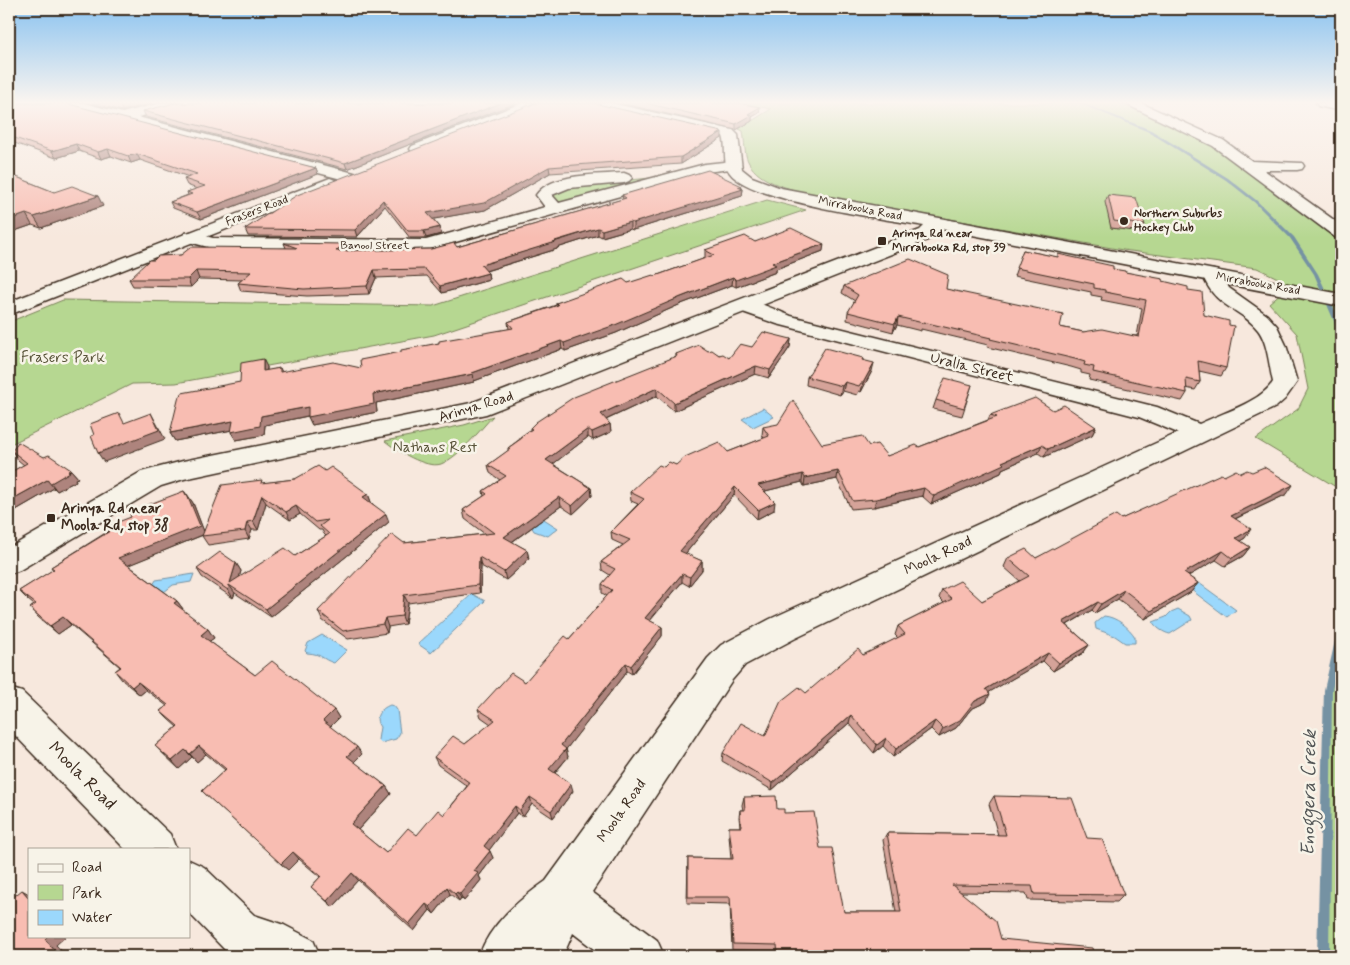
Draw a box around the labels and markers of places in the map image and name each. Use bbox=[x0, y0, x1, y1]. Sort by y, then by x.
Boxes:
place label: Northern Suburbs Hockey Club bbox=[1134, 206, 1223, 236]
marker: Northern Suburbs Hockey Club bbox=[1118, 215, 1130, 227]
place label: Arinya Rd near Mirrabooka Rd, stop 39 bbox=[892, 226, 1006, 256]
marker: Arinya Rd near Mirrabooka Rd, stop 39 bbox=[876, 235, 888, 247]
place label: Arinya Rd near Moola Rd, stop 38 bbox=[61, 499, 169, 536]
marker: Arinya Rd near Moola Rd, stop 38 bbox=[45, 512, 57, 524]

